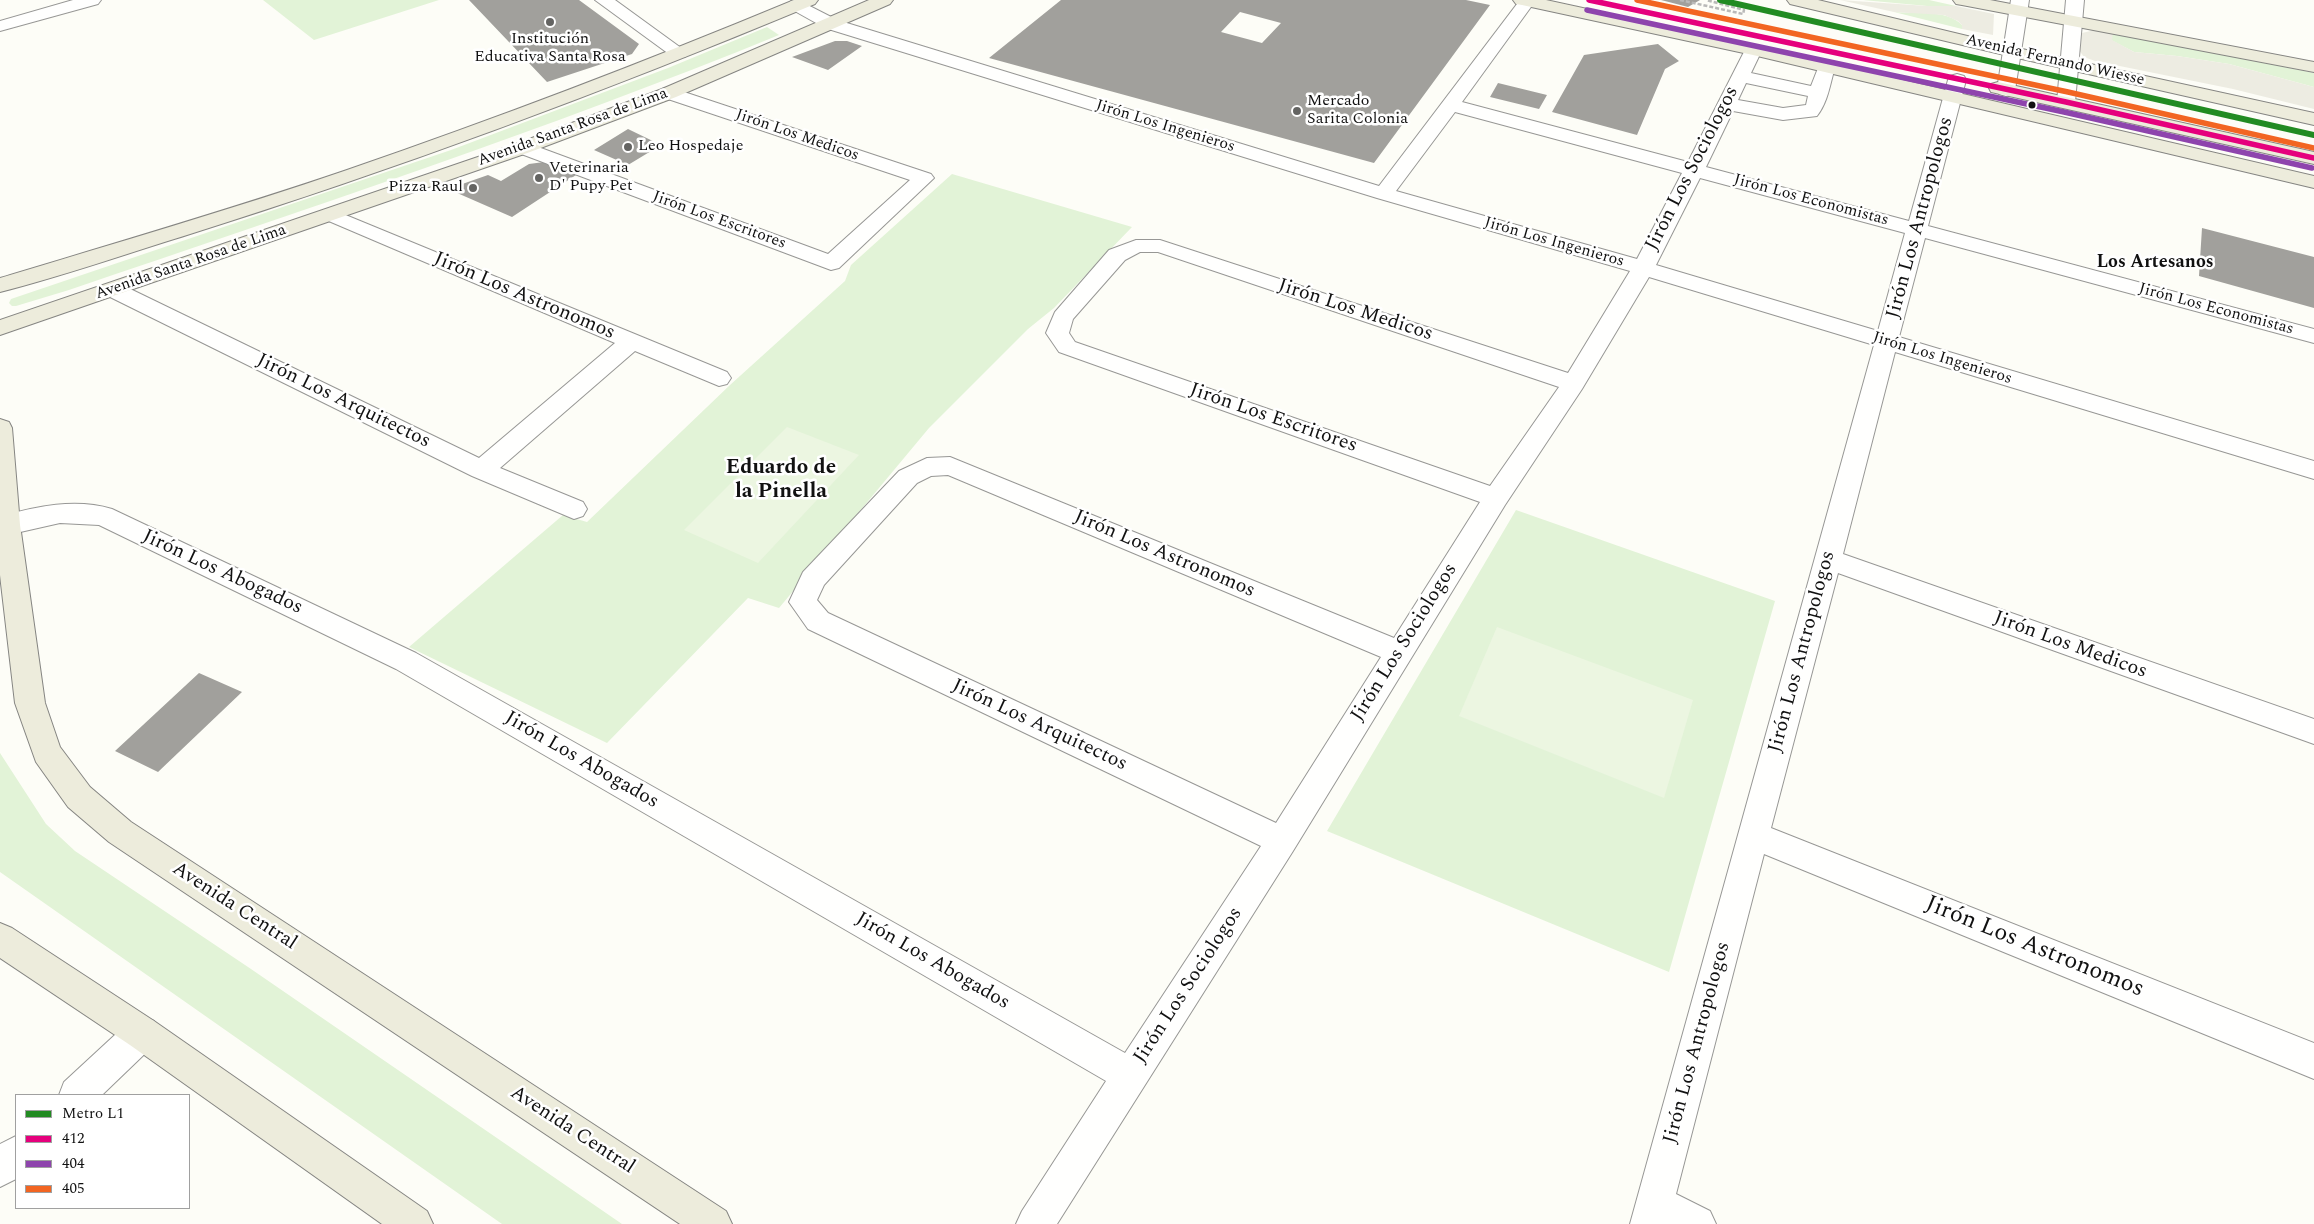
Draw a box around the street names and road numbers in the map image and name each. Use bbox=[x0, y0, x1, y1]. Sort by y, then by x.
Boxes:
street label: Avenida Fernando Wiesse bbox=[1964, 31, 2146, 91]
street label: Jirón Los Sociologos bbox=[1641, 83, 1745, 255]
street label: Avenida Santa Rosa de Lima bbox=[476, 85, 670, 171]
street label: Jirón Los Ingenieros bbox=[1093, 97, 1237, 157]
street label: Jirón Los Medicos bbox=[733, 106, 861, 166]
street label: Jirón Los Antropologos bbox=[1882, 114, 1960, 322]
street label: Jirón Los Economistas bbox=[1731, 171, 1891, 231]
street label: Jirón Los Escritores bbox=[650, 188, 788, 254]
street label: Jirón Los Ingenieros bbox=[1482, 214, 1626, 272]
street label: Avenida Santa Rosa de Lima bbox=[93, 221, 289, 305]
street label: Jirón Los Astronomos bbox=[430, 248, 618, 346]
street label: Jirón Los Medicos bbox=[1274, 275, 1436, 347]
street label: Jirón Los Economistas bbox=[2136, 280, 2296, 340]
street label: Jirón Los Ingenieros bbox=[1870, 329, 2014, 389]
street label: Jirón Los Arquitectos bbox=[252, 349, 434, 455]
street label: Jirón Los Escritores bbox=[1186, 379, 1360, 459]
street label: Jirón Los Astronomos bbox=[1070, 506, 1258, 604]
street label: Jirón Los Abogados bbox=[138, 525, 306, 621]
street label: Jirón Los Antropologos bbox=[1764, 548, 1842, 756]
street label: Jirón Los Sociologos bbox=[1347, 560, 1463, 726]
street label: Jirón Los Medicos bbox=[1990, 607, 2150, 685]
street label: Jirón Los Arquitectos bbox=[947, 675, 1131, 777]
street label: Jirón Los Abogados bbox=[500, 707, 662, 815]
street label: Avenida Central bbox=[167, 858, 301, 956]
street label: Jirón Los Astronomos bbox=[1920, 891, 2148, 1005]
street label: Jirón Los Sociologos bbox=[1129, 903, 1249, 1069]
street label: Jirón Los Abogados bbox=[851, 908, 1013, 1016]
street label: Jirón Los Antropologos bbox=[1659, 939, 1737, 1147]
street label: Avenida Central bbox=[505, 1082, 639, 1180]

